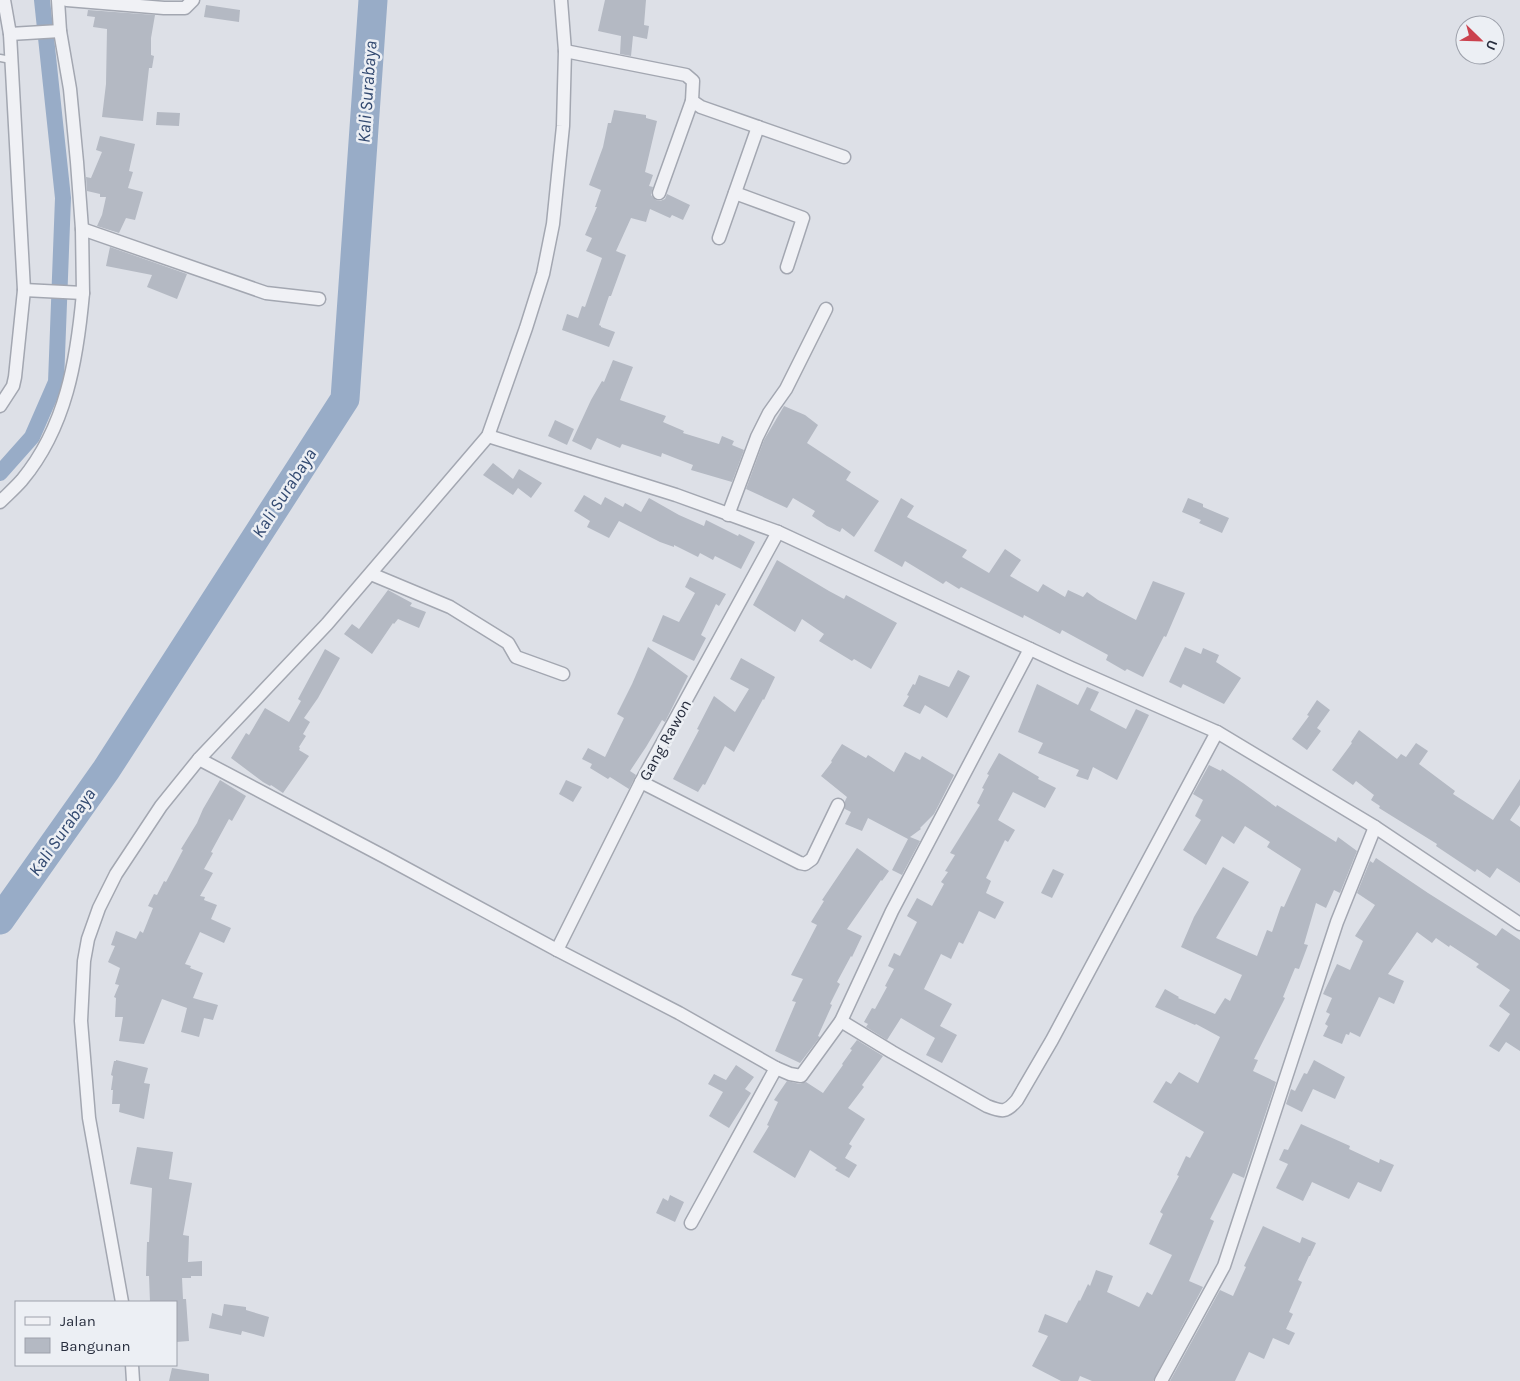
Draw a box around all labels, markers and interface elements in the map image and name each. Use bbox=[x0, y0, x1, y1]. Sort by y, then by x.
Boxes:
north arrow bbox=[1455, 15, 1505, 65]
text: U bbox=[1482, 37, 1501, 53]
water label: Kali Surabaya bbox=[352, 40, 382, 144]
water label: Kali Surabaya bbox=[247, 444, 321, 542]
street label: Gang Rawon bbox=[635, 696, 695, 784]
water label: Kali Surabaya bbox=[24, 784, 100, 880]
legend bbox=[15, 1301, 178, 1366]
text: Jalan bbox=[60, 1312, 96, 1330]
text: Bangunan bbox=[60, 1337, 131, 1355]

